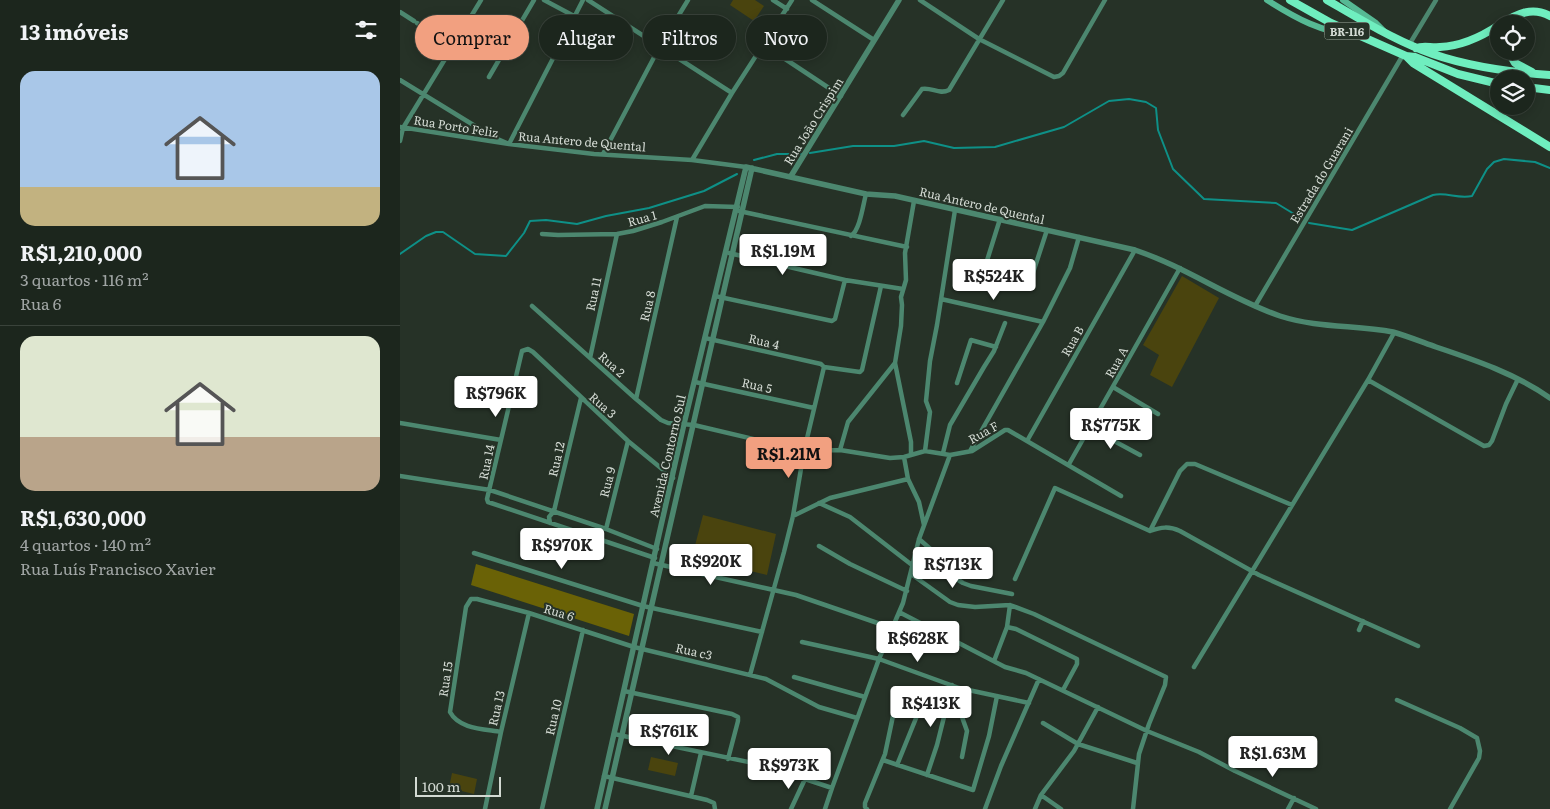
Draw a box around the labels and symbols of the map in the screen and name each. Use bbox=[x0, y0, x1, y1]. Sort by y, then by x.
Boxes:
road number: BR-116 bbox=[1324, 22, 1370, 40]
street label: Rua João Crispim bbox=[779, 73, 847, 168]
street label: Rua Porto Feliz bbox=[412, 110, 500, 142]
street label: Estrada do Guarani bbox=[1285, 123, 1357, 227]
street label: Rua Antero de Quental bbox=[517, 126, 647, 156]
street label: Rua Antero de Quental bbox=[918, 182, 1046, 228]
street label: Rua 1 bbox=[625, 205, 659, 231]
pin: R$1.19M bbox=[737, 234, 829, 276]
pin: R$524K bbox=[953, 258, 1035, 301]
street label: Rua 11 bbox=[581, 275, 605, 313]
street label: Rua 8 bbox=[635, 288, 659, 323]
street label: Rua B bbox=[1056, 322, 1088, 360]
street label: Rua 4 bbox=[747, 329, 782, 353]
street label: Rua A bbox=[1100, 343, 1132, 381]
street label: Rua 2 bbox=[595, 347, 629, 381]
street label: Rua 5 bbox=[740, 373, 774, 397]
pin: R$796K bbox=[455, 376, 537, 418]
street label: Rua 3 bbox=[585, 388, 621, 422]
street label: Avenida Contorno Sul bbox=[644, 393, 690, 519]
pin: R$775K bbox=[1070, 408, 1152, 450]
street label: Rua F bbox=[965, 416, 1001, 448]
pin: R$1.21M bbox=[743, 436, 835, 479]
street label: Rua 12 bbox=[543, 440, 569, 478]
street label: Rua 14 bbox=[473, 442, 499, 481]
street label: Rua 9 bbox=[595, 465, 619, 499]
pin: R$970K bbox=[521, 528, 603, 570]
pin: R$920K bbox=[670, 544, 752, 586]
pin: R$713K bbox=[912, 546, 994, 589]
street label: Rua 6 bbox=[542, 599, 577, 625]
pin: R$628K bbox=[877, 620, 959, 663]
street label: Rua c3 bbox=[674, 638, 714, 664]
street label: Rua 15 bbox=[433, 660, 457, 698]
pin: R$413K bbox=[890, 686, 972, 728]
street label: Rua 13 bbox=[483, 688, 509, 728]
street label: Rua 10 bbox=[540, 697, 566, 737]
pin: R$761K bbox=[628, 714, 710, 756]
pin: R$1.63M bbox=[1227, 736, 1319, 778]
pin: R$973K bbox=[748, 748, 830, 790]
scale bar bbox=[415, 774, 501, 797]

